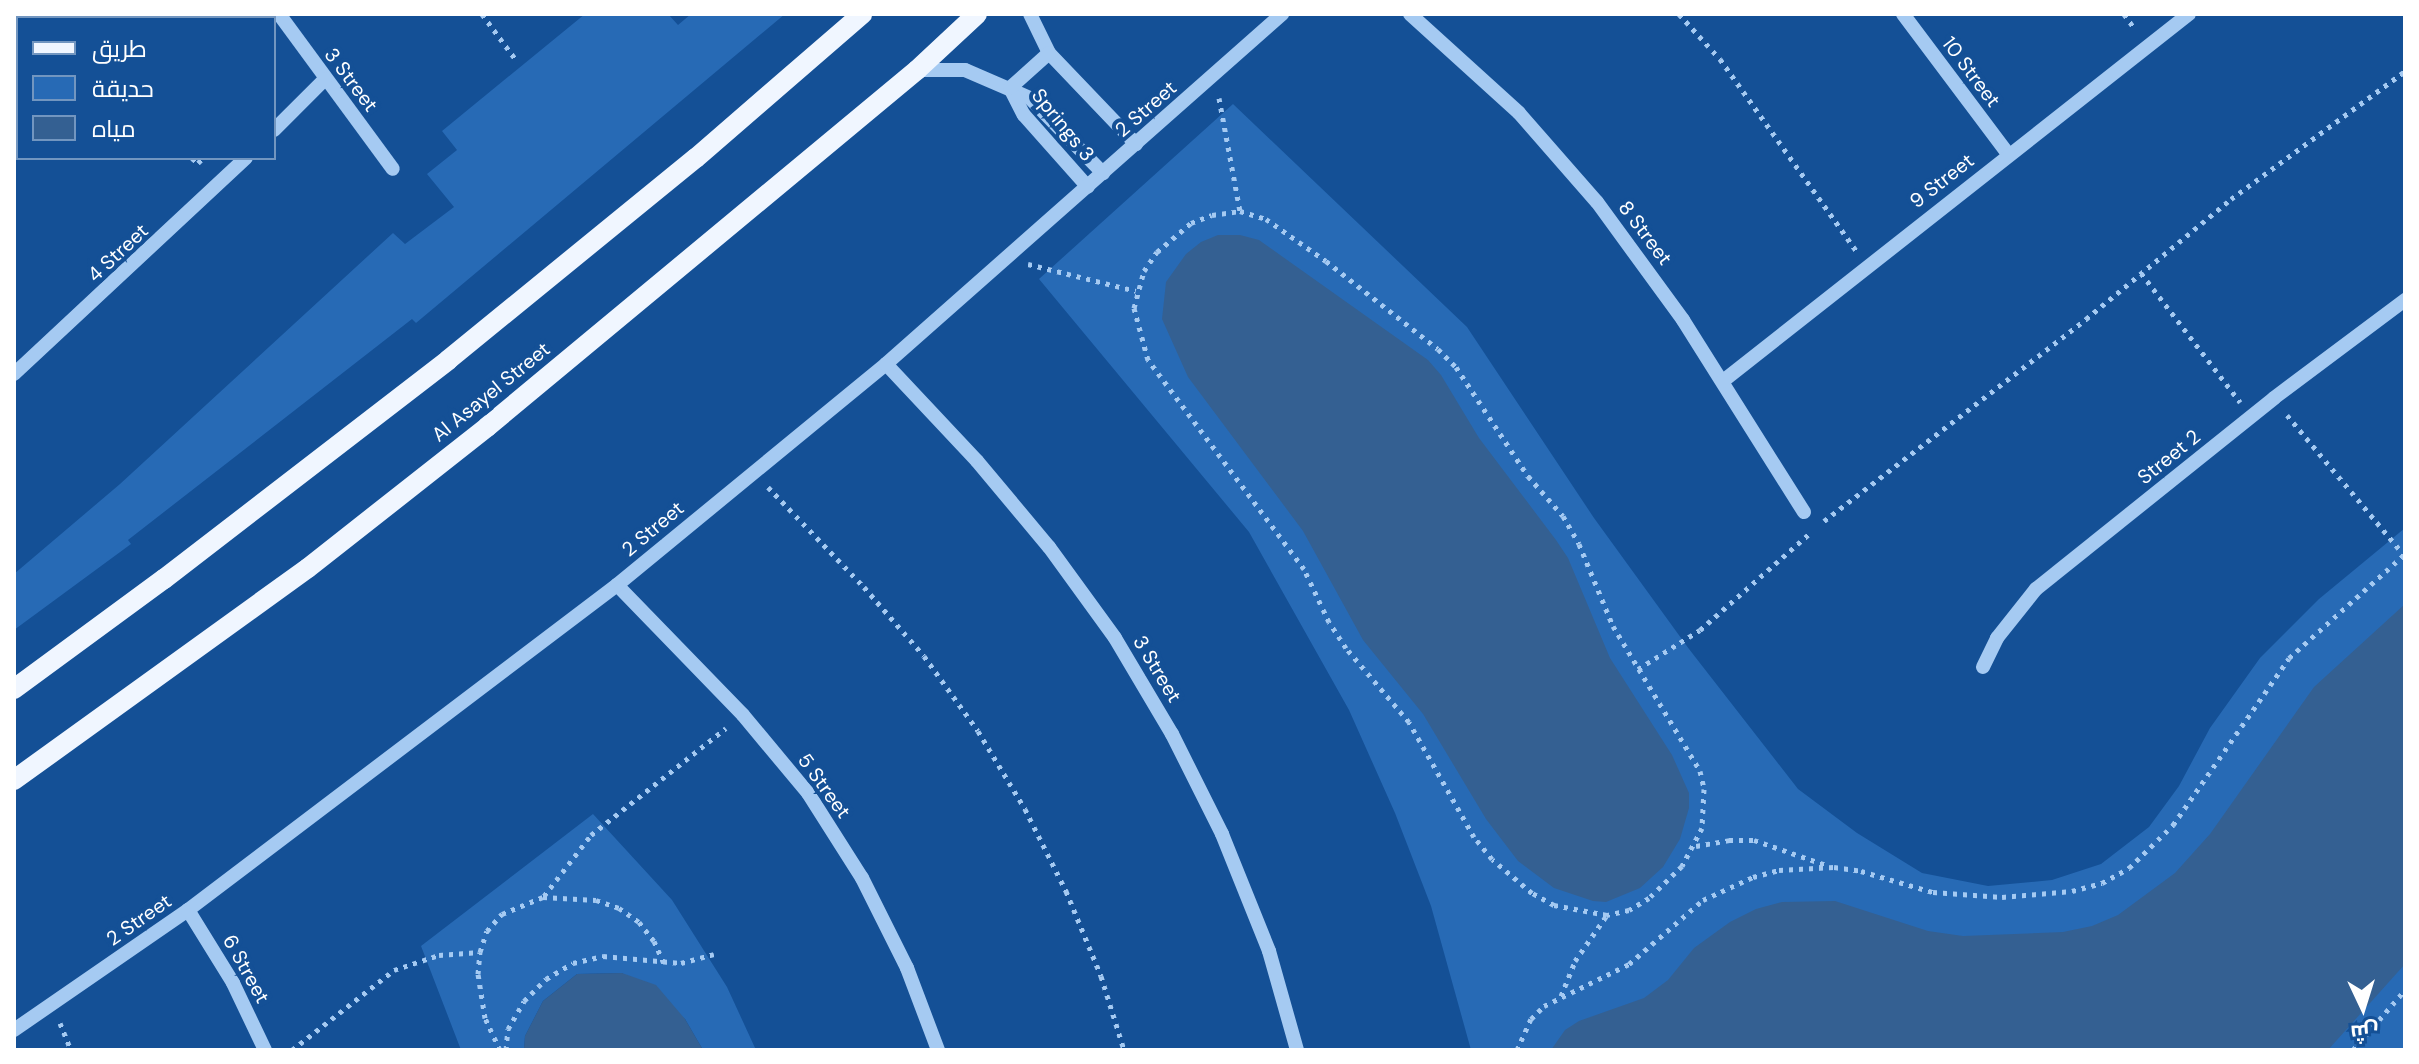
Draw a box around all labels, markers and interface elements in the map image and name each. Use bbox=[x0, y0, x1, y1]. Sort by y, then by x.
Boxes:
legend bbox=[16, 16, 276, 160]
street label: 10 Street bbox=[1937, 32, 2005, 112]
text: طريق bbox=[92, 33, 147, 64]
street label: 3 Street bbox=[319, 43, 383, 117]
text: حديقة bbox=[92, 73, 154, 104]
street label: 2 Street bbox=[1110, 76, 1182, 142]
street label: Springs 3 bbox=[1027, 84, 1099, 166]
text: مياه bbox=[92, 113, 136, 144]
street label: 9 Street bbox=[1905, 149, 1979, 213]
street label: 8 Street bbox=[1613, 196, 1677, 270]
street label: 4 Street bbox=[83, 219, 153, 287]
street label: Al Asayel Street bbox=[427, 337, 555, 447]
street label: Street 2 bbox=[2133, 425, 2205, 489]
street label: 2 Street bbox=[617, 496, 689, 562]
street label: 3 Street bbox=[1128, 631, 1186, 707]
street label: 5 Street bbox=[792, 749, 856, 823]
street label: 2 Street bbox=[102, 889, 176, 951]
street label: 6 Street bbox=[217, 931, 275, 1007]
north arrow bbox=[2323, 968, 2403, 1048]
text: ش bbox=[2350, 1017, 2380, 1048]

